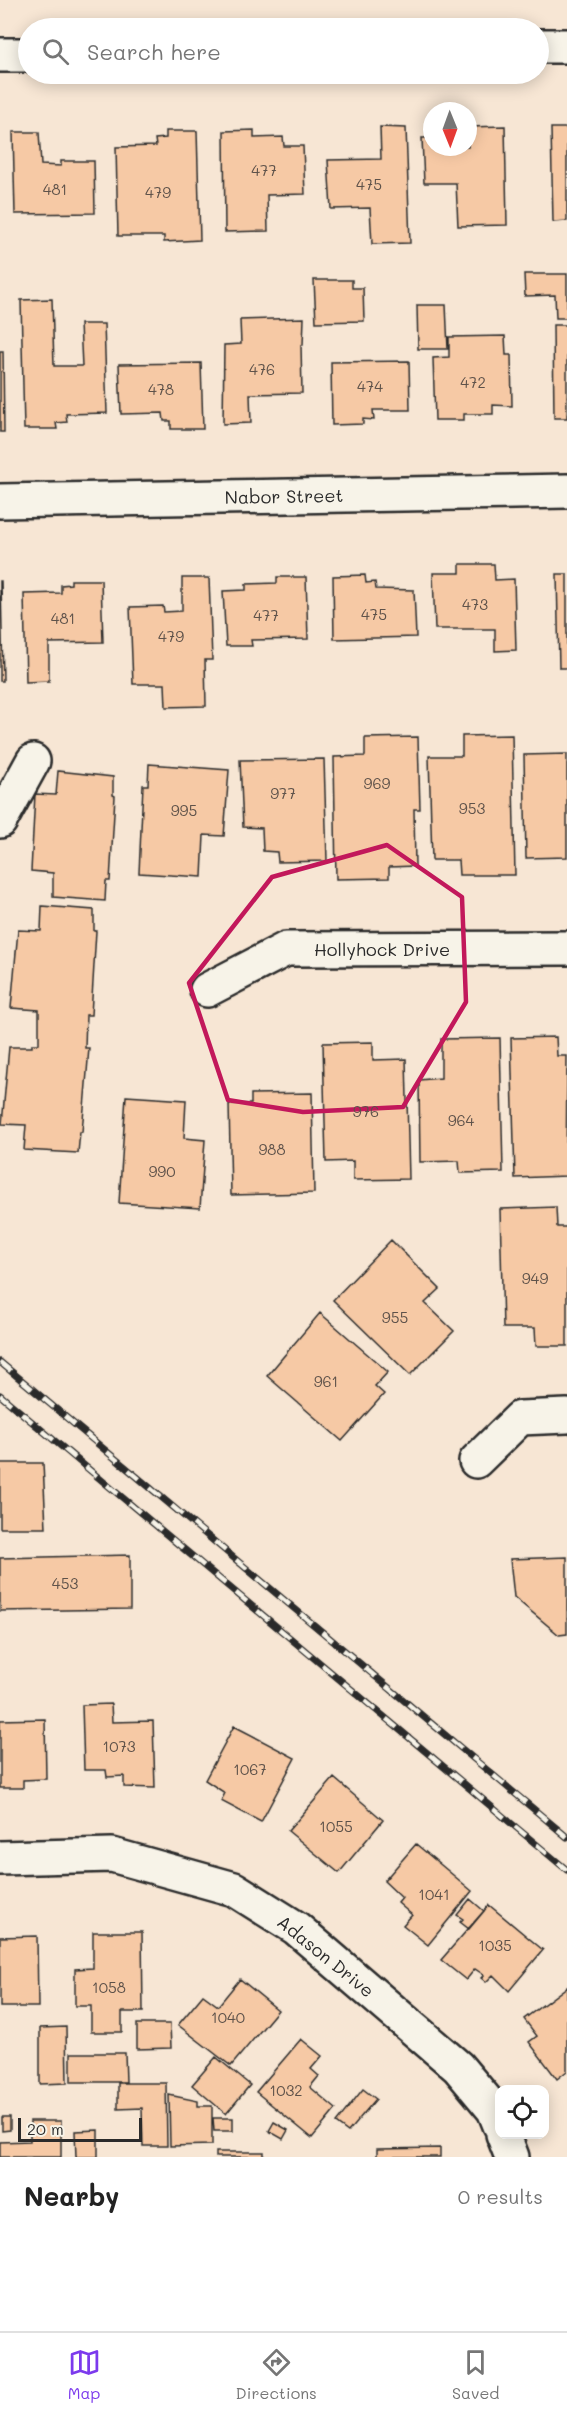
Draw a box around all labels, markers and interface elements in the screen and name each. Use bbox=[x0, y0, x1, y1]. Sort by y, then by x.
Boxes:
search box bbox=[18, 18, 549, 84]
icon: search bbox=[39, 35, 72, 68]
text: Search here bbox=[87, 37, 221, 66]
north arrow bbox=[423, 102, 477, 156]
house number: 477 bbox=[251, 160, 277, 180]
house number: 475 bbox=[356, 174, 382, 194]
house number: 481 bbox=[43, 179, 67, 199]
house number: 479 bbox=[145, 182, 171, 202]
house number: 476 bbox=[249, 359, 275, 379]
house number: 472 bbox=[460, 372, 486, 392]
house number: 474 bbox=[357, 376, 383, 396]
house number: 478 bbox=[148, 379, 174, 399]
street label: Nabor Street bbox=[224, 483, 344, 509]
house number: 473 bbox=[462, 594, 488, 614]
house number: 475 bbox=[361, 604, 387, 624]
house number: 477 bbox=[253, 605, 279, 625]
house number: 481 bbox=[51, 608, 75, 628]
house number: 479 bbox=[158, 626, 184, 646]
house number: 969 bbox=[364, 773, 391, 793]
house number: 977 bbox=[270, 783, 296, 803]
house number: 953 bbox=[459, 798, 485, 818]
house number: 995 bbox=[171, 800, 197, 820]
street label: Hollyhock Drive bbox=[314, 937, 450, 961]
house number: 976 bbox=[353, 1101, 379, 1121]
house number: 964 bbox=[448, 1110, 475, 1130]
house number: 988 bbox=[258, 1139, 286, 1159]
house number: 990 bbox=[149, 1161, 176, 1181]
house number: 949 bbox=[522, 1268, 548, 1288]
house number: 955 bbox=[382, 1307, 408, 1327]
house number: 961 bbox=[314, 1371, 338, 1391]
house number: 453 bbox=[52, 1573, 78, 1593]
house number: 1073 bbox=[102, 1736, 136, 1756]
house number: 1067 bbox=[233, 1759, 267, 1779]
house number: 1055 bbox=[319, 1816, 353, 1836]
house number: 1041 bbox=[418, 1884, 450, 1904]
street label: Adason Drive bbox=[273, 1910, 379, 2002]
house number: 1035 bbox=[478, 1935, 512, 1955]
house number: 1058 bbox=[92, 1977, 126, 1997]
house number: 1040 bbox=[211, 2007, 245, 2027]
house number: 1032 bbox=[269, 2080, 303, 2100]
map controls bbox=[495, 2085, 549, 2139]
button: locate bbox=[495, 2085, 549, 2139]
scale bar bbox=[18, 2115, 142, 2142]
text: 20 m bbox=[27, 2118, 64, 2139]
text: Nearby bbox=[24, 2179, 119, 2213]
text: 0 results bbox=[458, 2183, 543, 2209]
tab: Map bbox=[68, 2346, 101, 2403]
tab: Directions bbox=[236, 2346, 317, 2403]
tab: Saved bbox=[452, 2346, 499, 2403]

